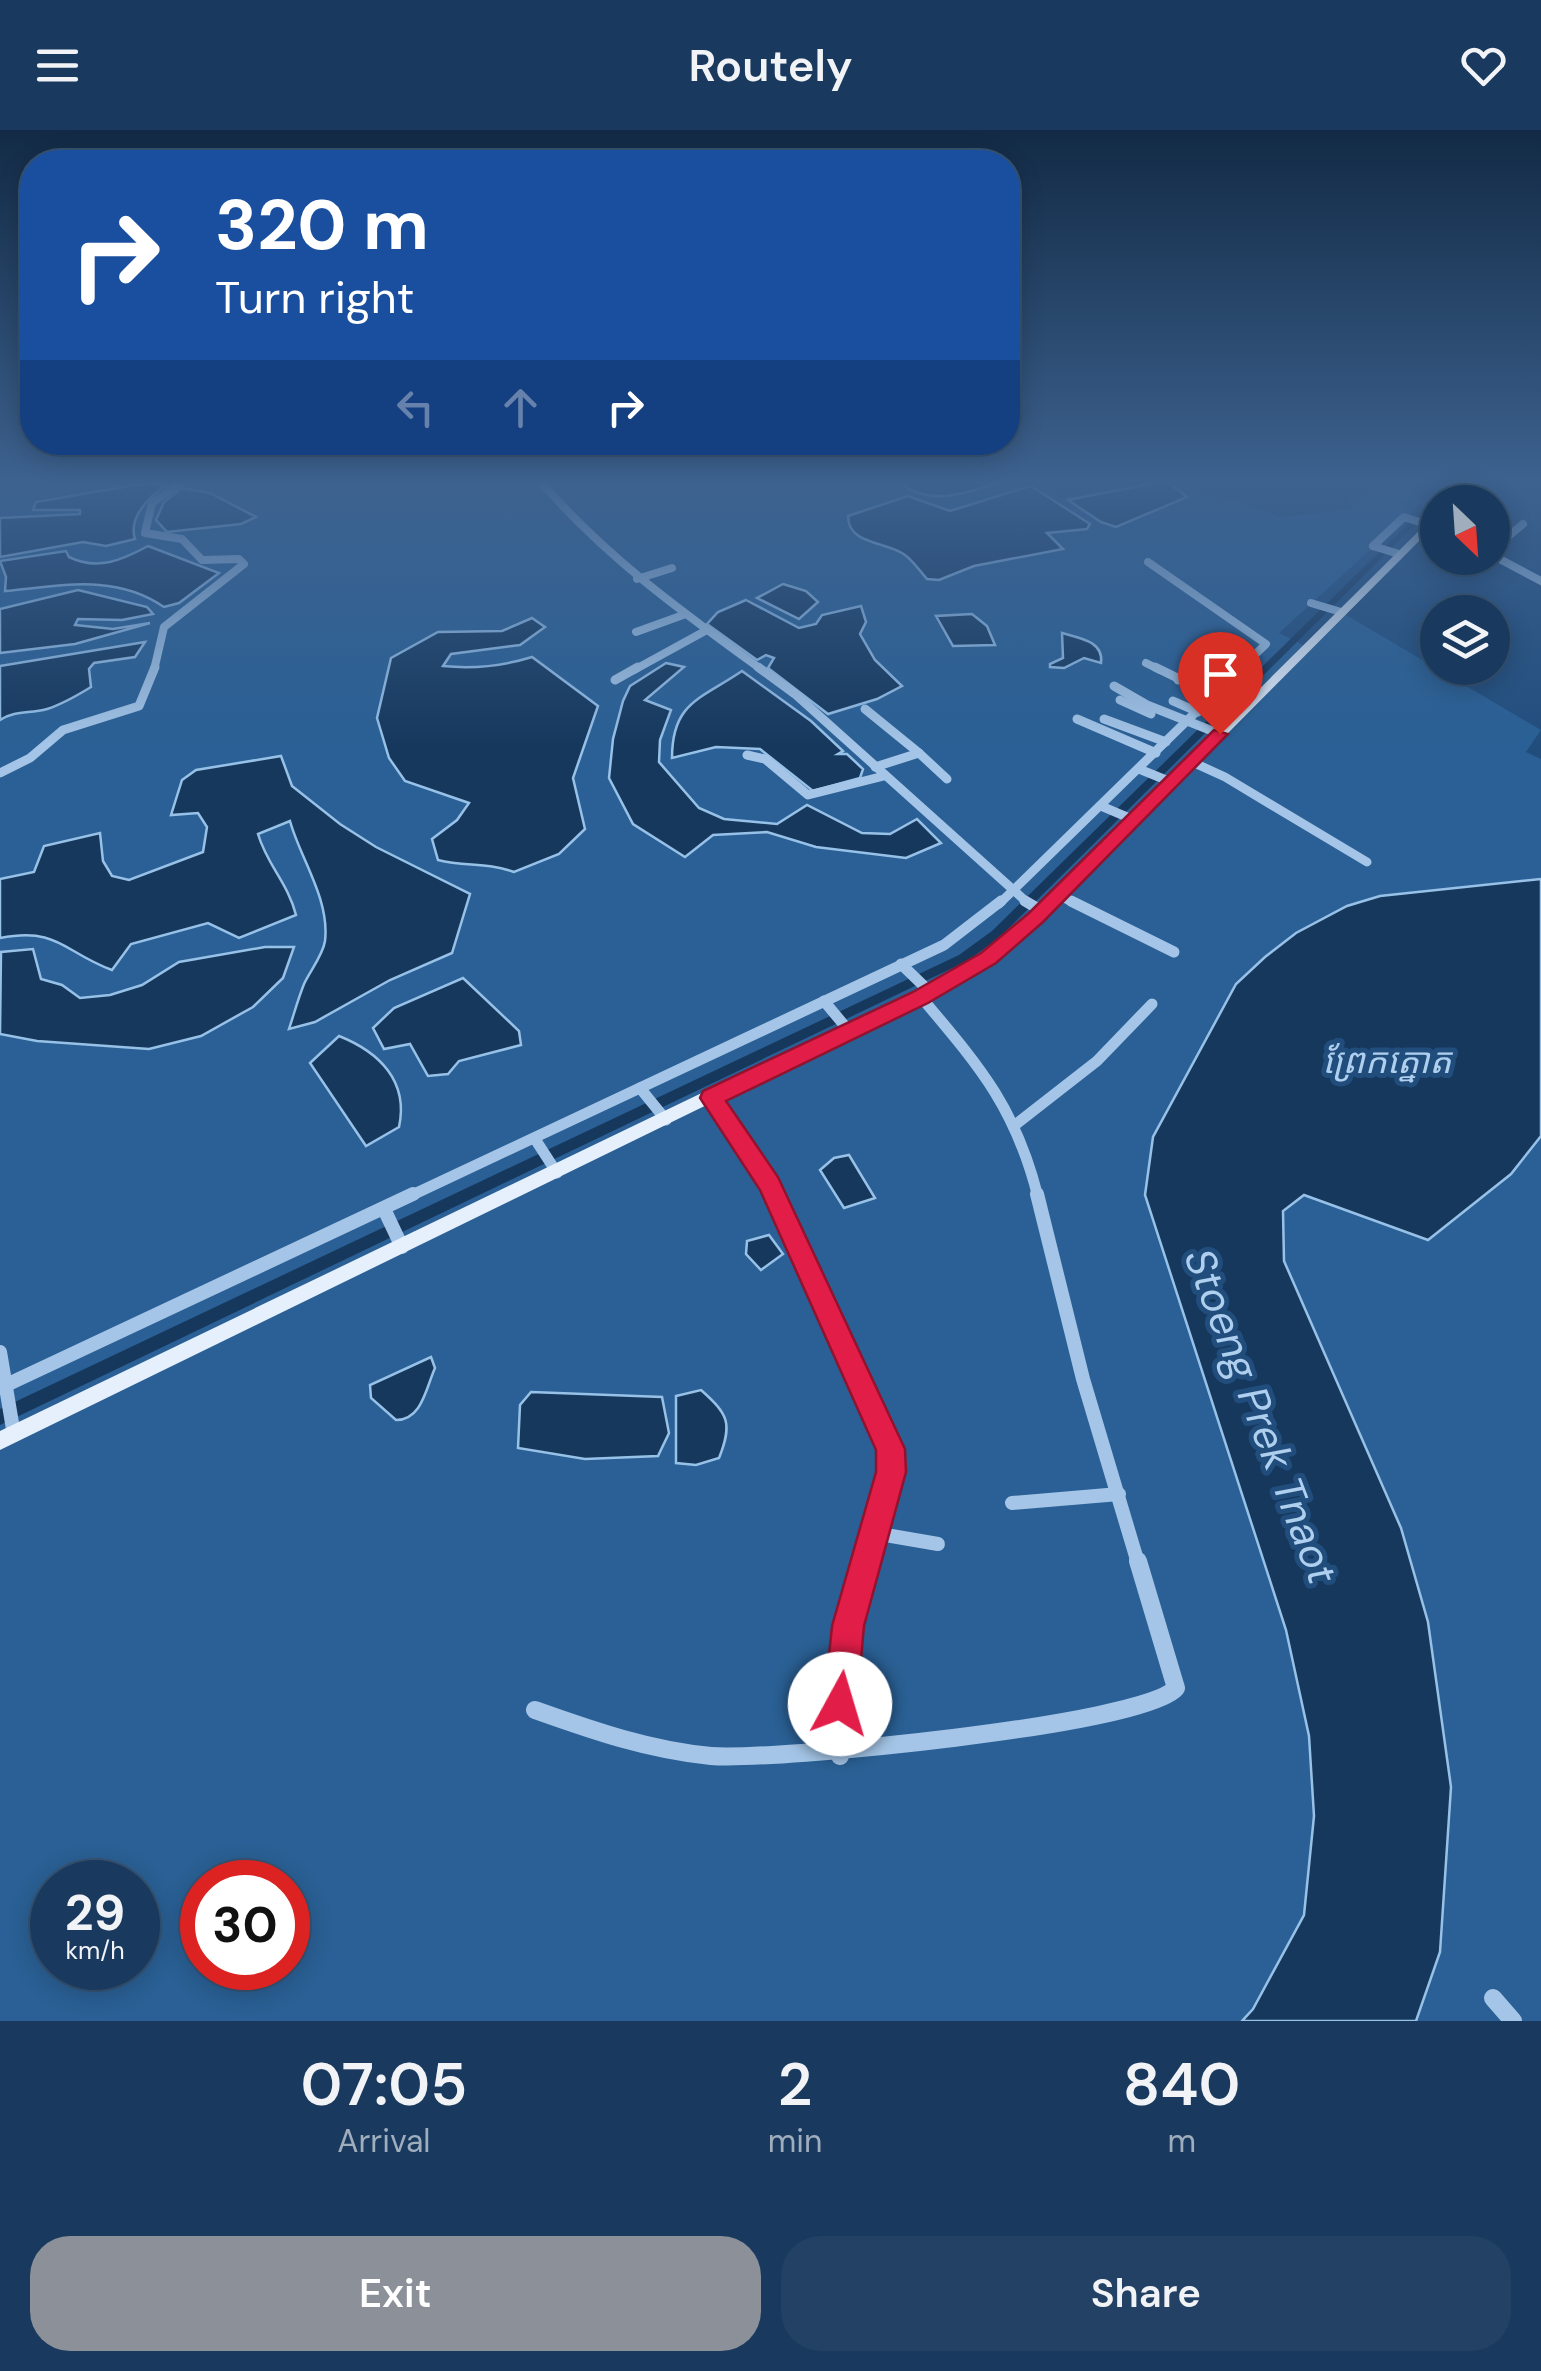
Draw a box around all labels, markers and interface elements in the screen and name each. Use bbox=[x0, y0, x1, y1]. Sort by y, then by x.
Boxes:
text: Routely bbox=[689, 36, 852, 95]
icon: menu bbox=[30, 38, 85, 93]
icon: heart bbox=[1456, 38, 1511, 93]
text: 320 m bbox=[215, 180, 429, 271]
icon: right bbox=[50, 190, 180, 320]
text: Turn right bbox=[215, 268, 414, 327]
icon: left bbox=[388, 380, 443, 435]
icon: ahead bbox=[493, 380, 548, 435]
icon: right bbox=[598, 380, 653, 435]
north arrow bbox=[1420, 485, 1510, 575]
map controls bbox=[1420, 485, 1510, 685]
button: layers bbox=[1420, 595, 1510, 685]
pin bbox=[1178, 632, 1263, 735]
icon: arrive bbox=[1193, 647, 1248, 702]
water label: ព្រែកត្នោត bbox=[1322, 1038, 1453, 1084]
water label: Stoeng Prek Tnaot bbox=[1172, 1240, 1351, 1592]
position arrow bbox=[788, 1652, 892, 1756]
speed limit sign: 30 bbox=[180, 1860, 310, 1990]
text: 29 bbox=[65, 1880, 125, 1946]
text: km/h bbox=[65, 1934, 125, 1967]
text: 07:05 bbox=[300, 2045, 467, 2124]
text: 2 bbox=[778, 2045, 812, 2124]
text: 840 bbox=[1123, 2045, 1241, 2124]
text: Arrival bbox=[337, 2120, 431, 2162]
text: min bbox=[768, 2120, 822, 2162]
text: m bbox=[1167, 2120, 1196, 2162]
button: Exit bbox=[30, 2236, 761, 2351]
button: Share bbox=[781, 2236, 1511, 2351]

